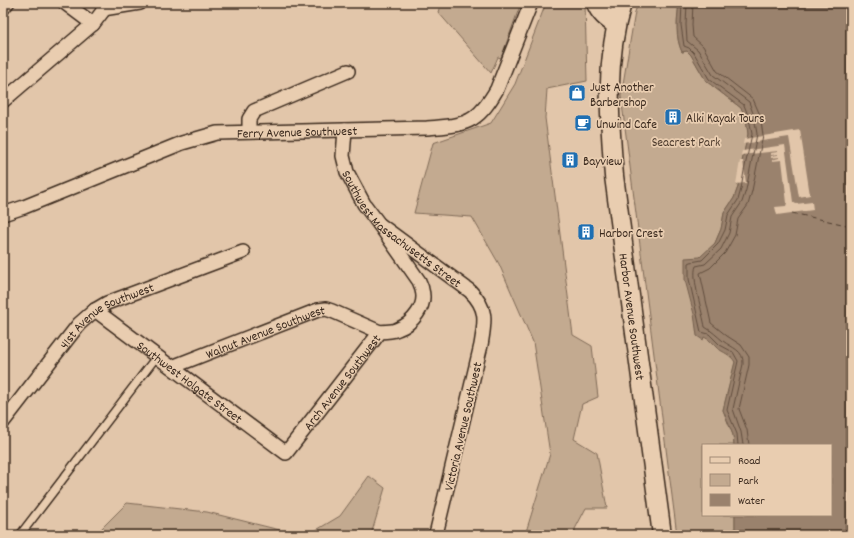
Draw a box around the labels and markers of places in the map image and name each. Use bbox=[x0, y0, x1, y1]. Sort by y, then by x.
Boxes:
place label: Just Another Barbershop bbox=[590, 79, 654, 113]
shop icon: Just Another Barbershop bbox=[567, 83, 587, 103]
building icon: Alki Kayak Tours bbox=[663, 107, 683, 127]
place label: Alki Kayak Tours bbox=[686, 110, 764, 129]
cafe icon: Unwind Cafe bbox=[573, 113, 593, 133]
place label: Unwind Cafe bbox=[596, 116, 657, 135]
building icon: Bayview bbox=[560, 150, 580, 170]
place label: Bayview bbox=[583, 153, 622, 172]
building icon: Harbor Crest bbox=[576, 222, 596, 242]
place label: Harbor Crest bbox=[599, 225, 663, 244]

